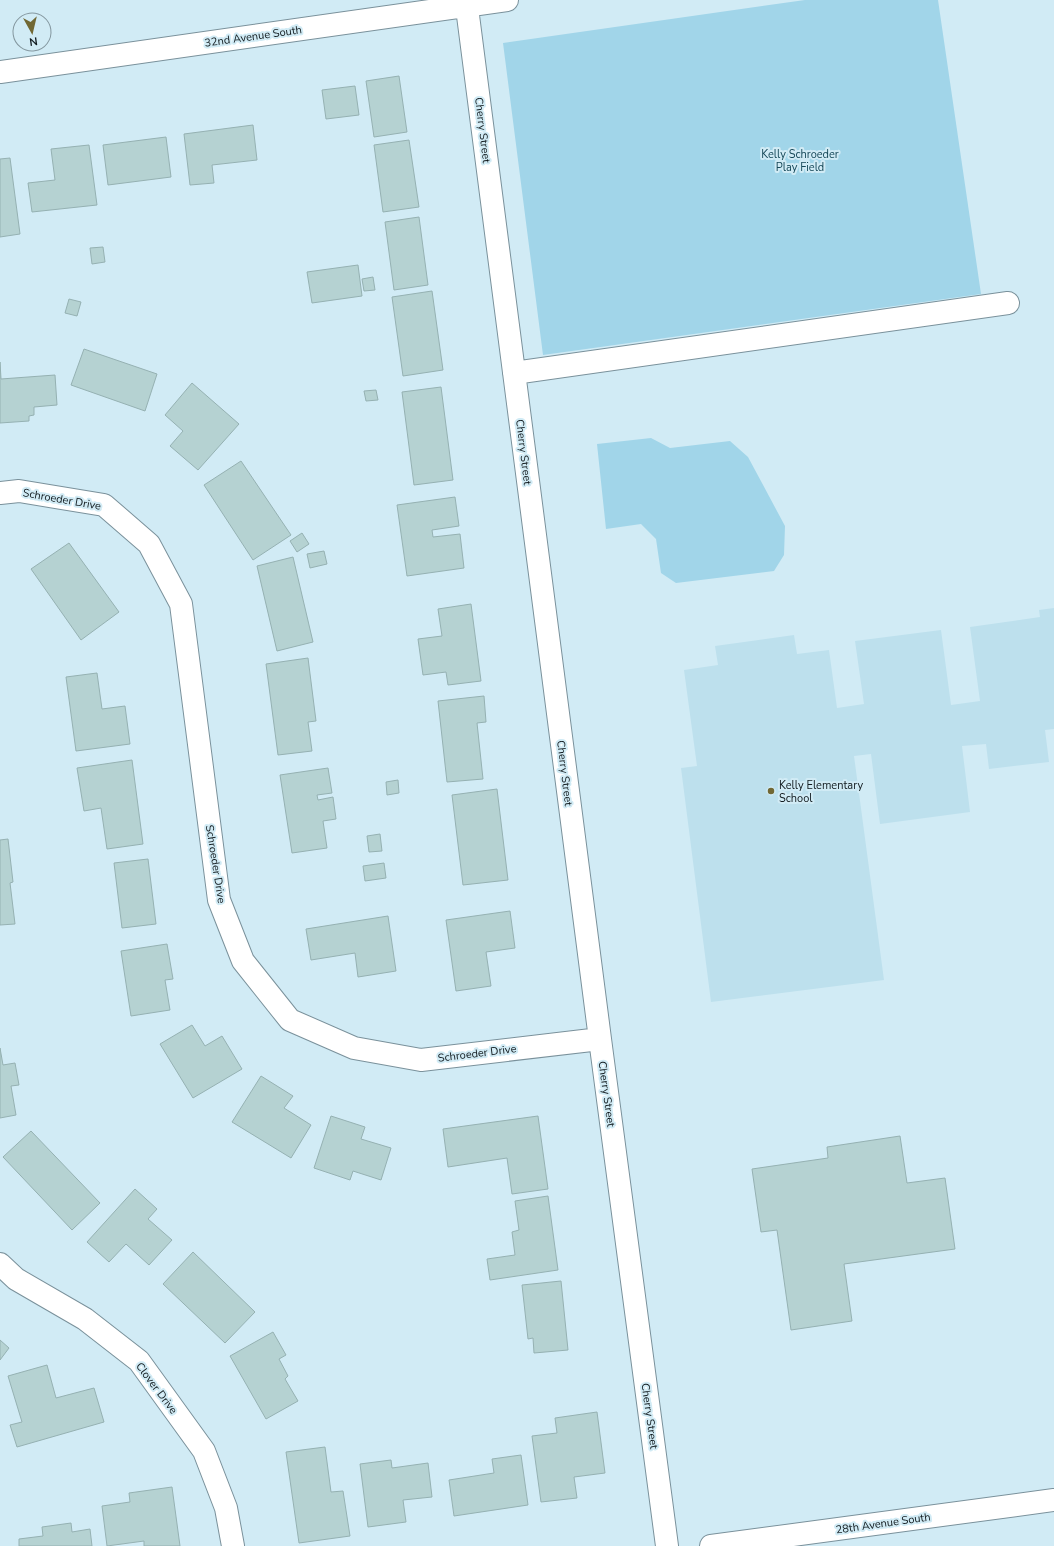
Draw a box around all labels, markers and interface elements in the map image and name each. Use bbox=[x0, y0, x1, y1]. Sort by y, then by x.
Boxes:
north arrow bbox=[12, 12, 52, 52]
street label: 32nd Avenue South bbox=[203, 22, 303, 51]
text: N bbox=[28, 33, 38, 49]
street label: Cherry Street bbox=[471, 96, 494, 164]
park label: Kelly Schroeder Play Field bbox=[761, 147, 839, 175]
street label: Cherry Street bbox=[512, 418, 535, 486]
street label: Schroeder Drive bbox=[22, 485, 102, 514]
street label: Cherry Street bbox=[553, 739, 576, 807]
place label: Kelly Elementary School bbox=[779, 778, 863, 806]
marker: Kelly Elementary School bbox=[766, 786, 776, 796]
street label: Schroeder Drive bbox=[202, 824, 229, 904]
street label: Schroeder Drive bbox=[437, 1041, 517, 1066]
street label: Cherry Street bbox=[594, 1060, 619, 1128]
street label: Clover Drive bbox=[132, 1359, 181, 1417]
street label: Cherry Street bbox=[637, 1382, 662, 1450]
street label: 28th Avenue South bbox=[835, 1509, 931, 1538]

